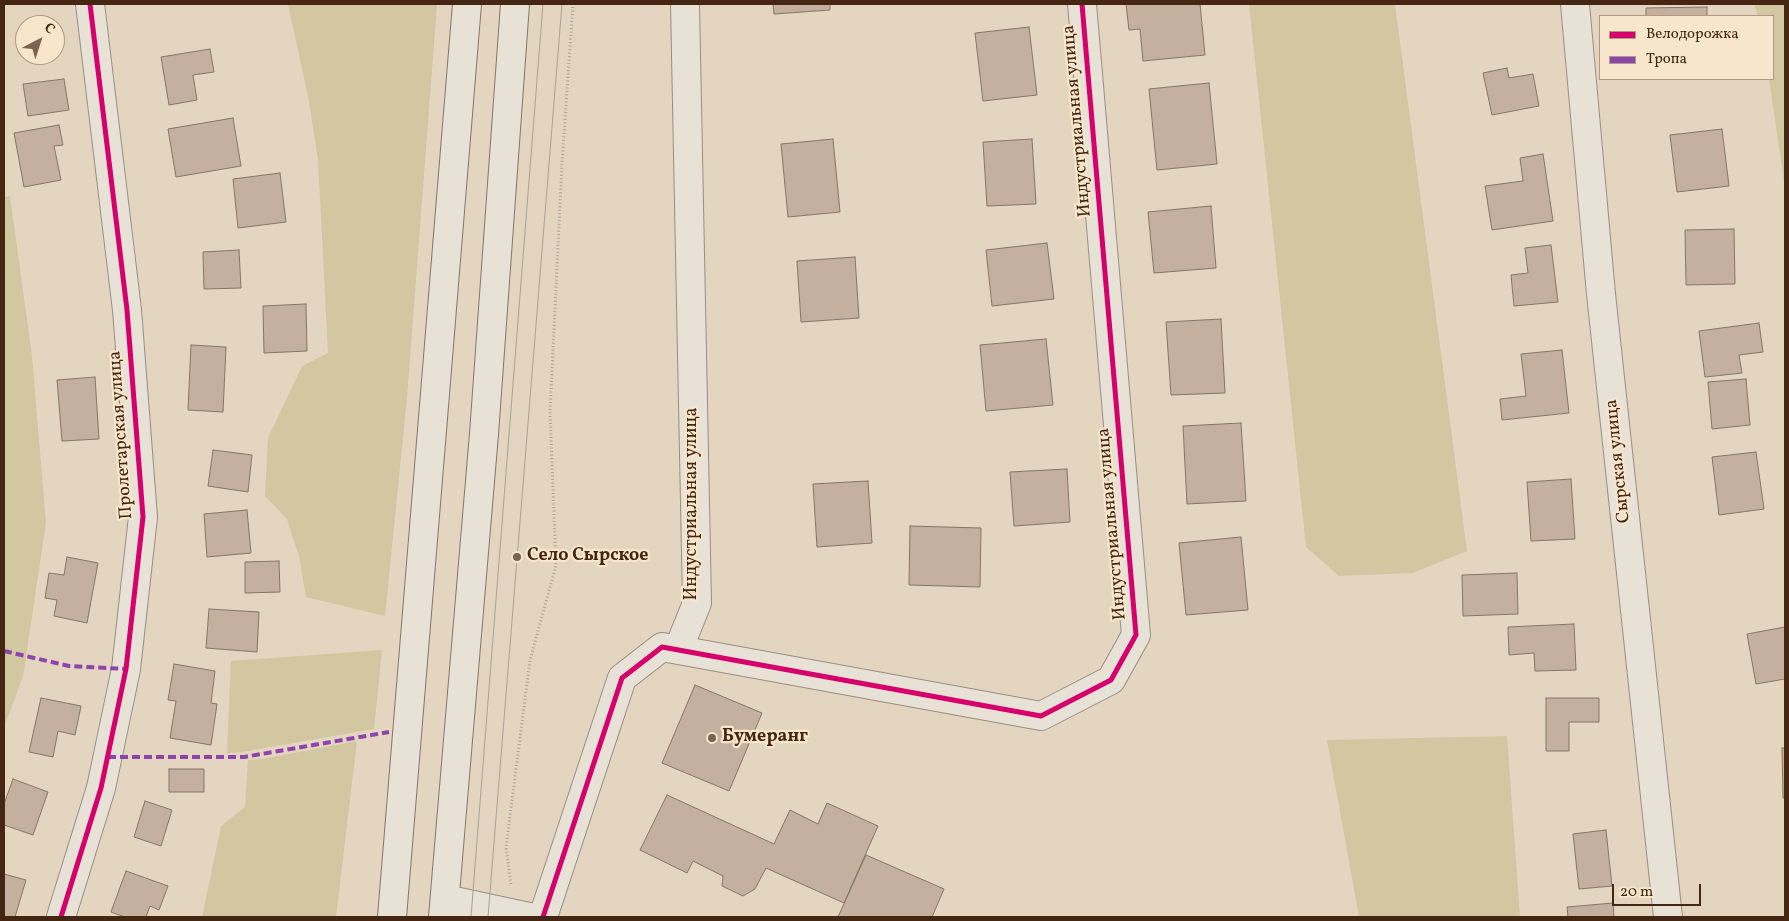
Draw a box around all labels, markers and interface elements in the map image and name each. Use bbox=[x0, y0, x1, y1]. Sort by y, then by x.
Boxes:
north arrow bbox=[15, 15, 65, 65]
legend bbox=[1599, 15, 1774, 80]
text: С bbox=[40, 19, 59, 39]
street label: Индустриальная улица bbox=[1059, 24, 1097, 218]
text: Велодорожка bbox=[1646, 24, 1739, 45]
text: Тропа bbox=[1646, 49, 1687, 70]
street label: Пролетарская улица bbox=[105, 350, 139, 520]
street label: Сырская улица bbox=[1602, 398, 1636, 524]
street label: Индустриальная улица bbox=[682, 407, 704, 601]
street label: Индустриальная улица bbox=[1094, 427, 1132, 621]
place label: Село Сырское bbox=[527, 546, 649, 568]
marker: Село Сырское bbox=[511, 551, 523, 563]
place label: Бумеранг bbox=[722, 727, 808, 749]
marker: Бумеранг bbox=[706, 732, 718, 744]
scale bar bbox=[1614, 874, 1703, 906]
text: 20 m bbox=[1620, 882, 1653, 903]

